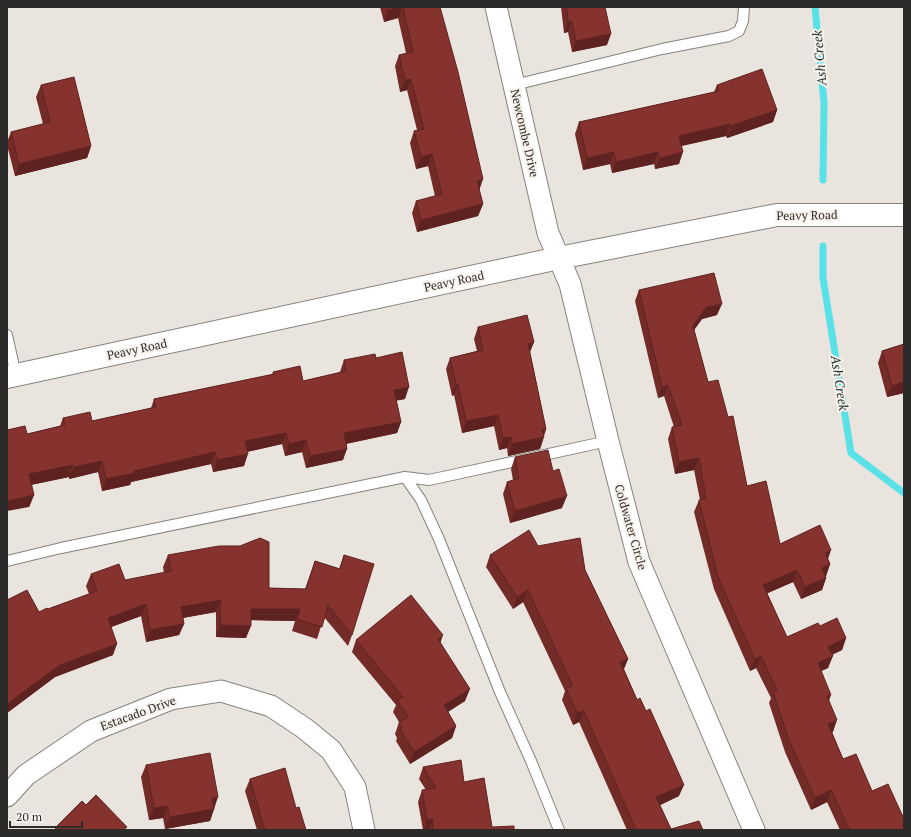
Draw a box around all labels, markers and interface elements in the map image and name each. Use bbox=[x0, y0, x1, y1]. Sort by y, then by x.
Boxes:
water label: Ash Creek bbox=[808, 29, 830, 87]
street label: Newcombe Drive bbox=[508, 88, 542, 178]
street label: Peavy Road bbox=[776, 207, 838, 223]
street label: Peavy Road bbox=[423, 267, 486, 295]
street label: Peavy Road bbox=[106, 335, 169, 363]
water label: Ash Creek bbox=[827, 353, 853, 413]
street label: Coldwater Circle bbox=[612, 482, 650, 572]
street label: Estacado Drive bbox=[98, 692, 178, 734]
scale bar bbox=[10, 803, 82, 829]
text: 20 m bbox=[16, 809, 43, 824]

